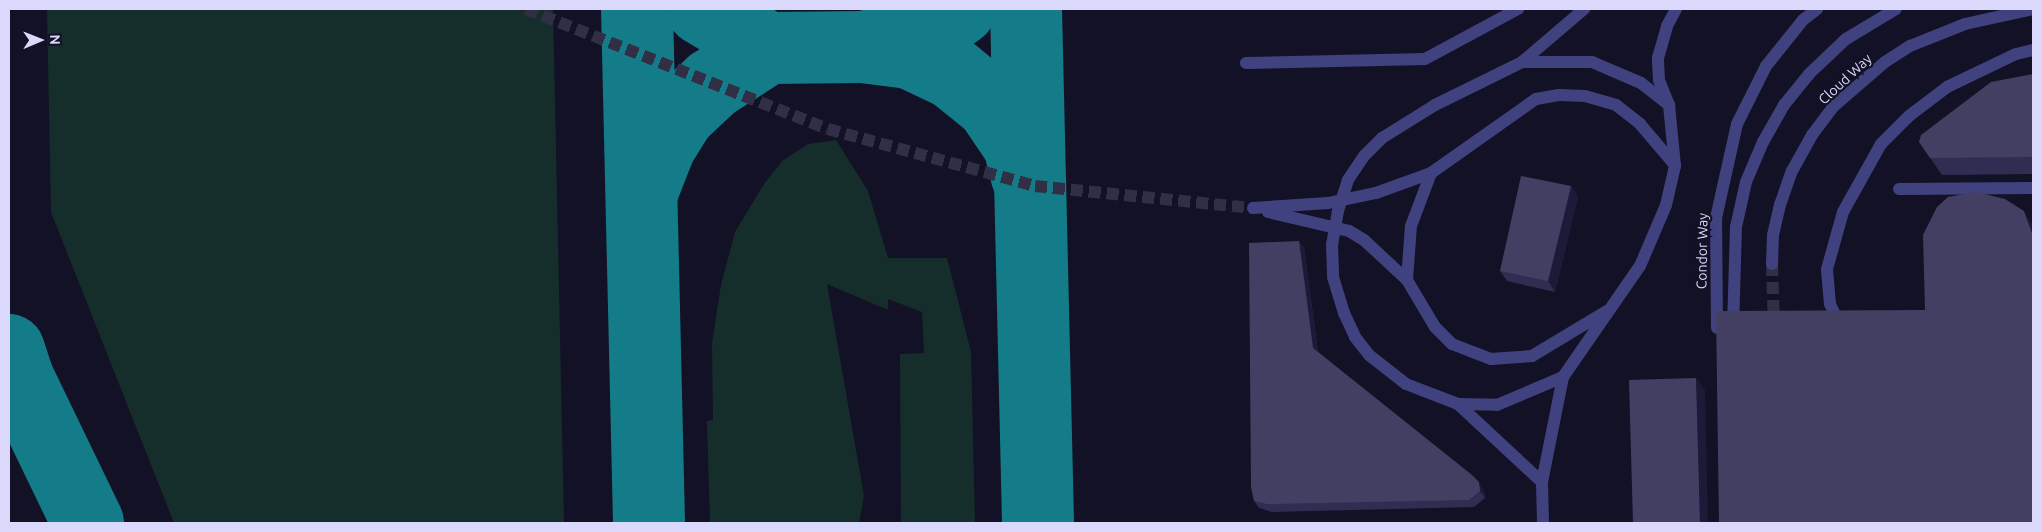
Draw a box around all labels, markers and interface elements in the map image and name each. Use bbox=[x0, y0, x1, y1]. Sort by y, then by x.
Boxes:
north arrow bbox=[15, 15, 65, 65]
text: N bbox=[47, 34, 63, 45]
street label: Cloud Way bbox=[1815, 50, 1875, 108]
street label: Condor Way bbox=[1693, 213, 1711, 289]

